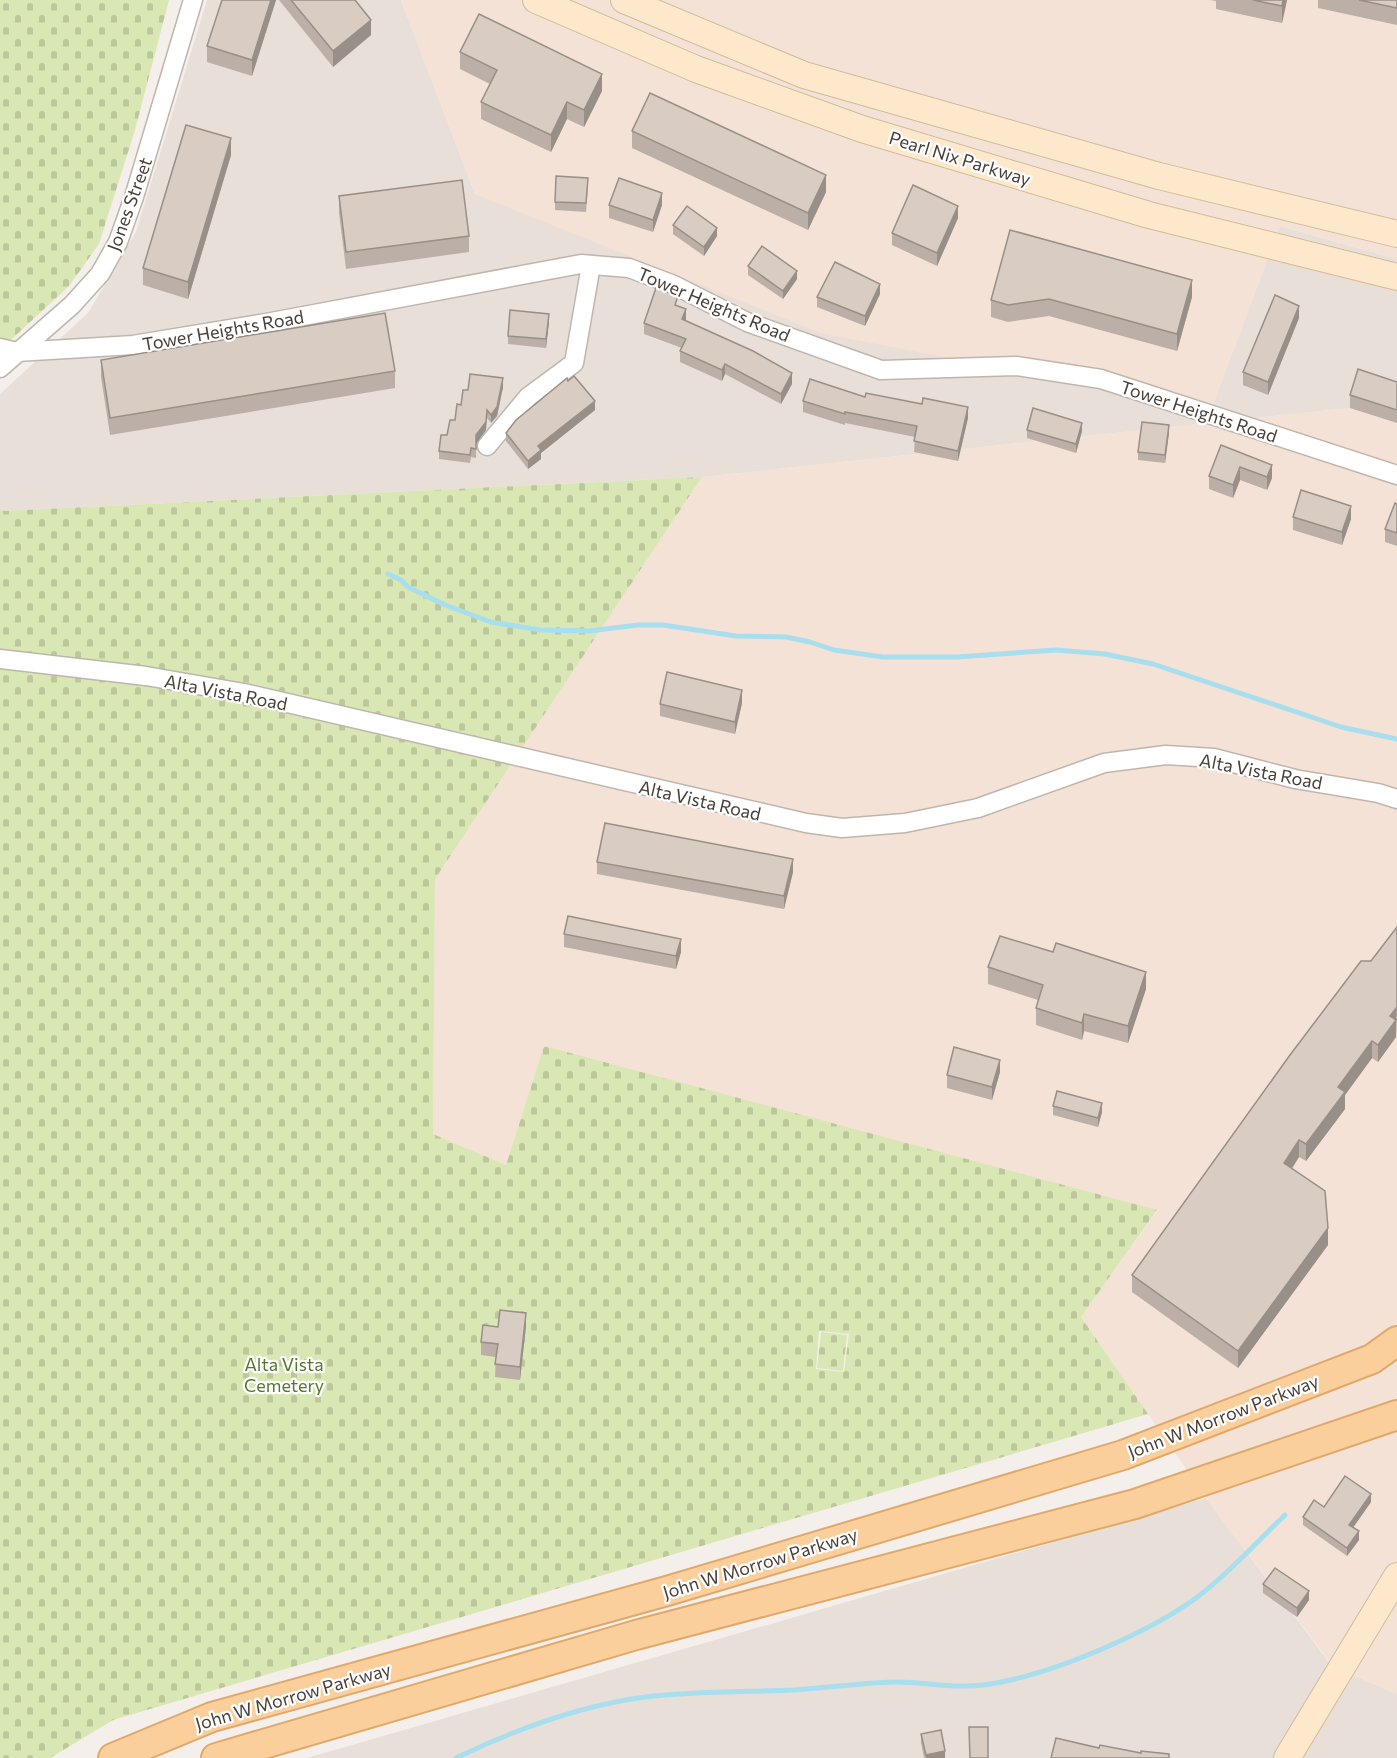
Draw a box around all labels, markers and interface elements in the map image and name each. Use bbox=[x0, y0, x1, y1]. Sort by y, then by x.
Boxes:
street label: Pearl Nix Parkway bbox=[887, 126, 1033, 190]
street label: Jones Street bbox=[102, 154, 156, 254]
street label: Tower Heights Road bbox=[634, 262, 794, 346]
street label: Tower Heights Road bbox=[141, 305, 305, 355]
street label: Tower Heights Road bbox=[1118, 375, 1280, 447]
street label: Alta Vista Road bbox=[163, 669, 289, 715]
street label: Alta Vista Road bbox=[1198, 748, 1324, 794]
street label: Alta Vista Road bbox=[637, 775, 763, 825]
park label: Alta Vista Cemetery bbox=[244, 1353, 324, 1396]
street label: John W Morrow Parkway bbox=[1124, 1369, 1322, 1463]
street label: John W Morrow Parkway bbox=[660, 1523, 860, 1603]
street label: John W Morrow Parkway bbox=[193, 1658, 393, 1734]

